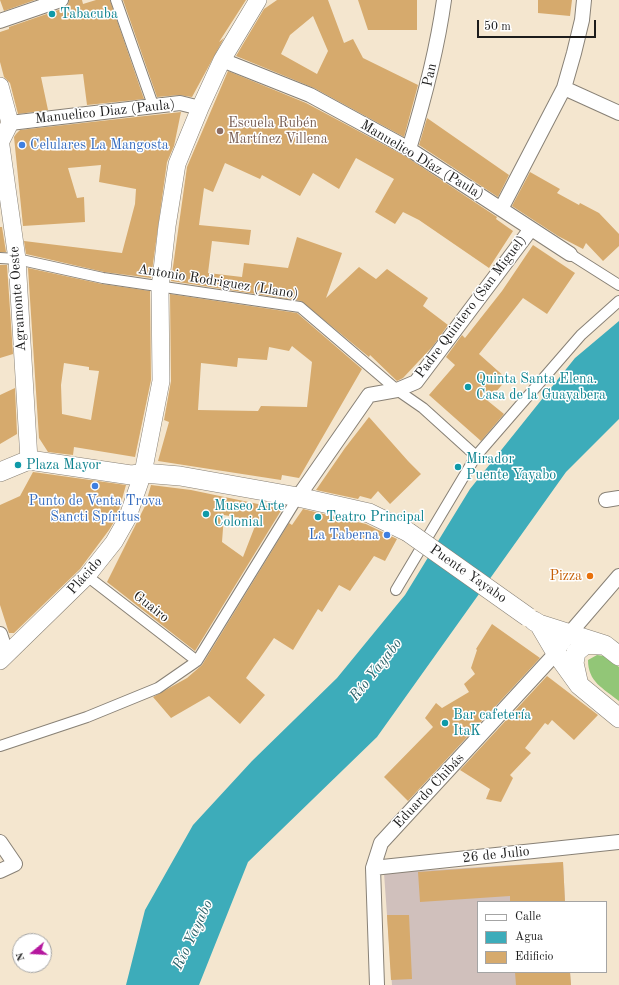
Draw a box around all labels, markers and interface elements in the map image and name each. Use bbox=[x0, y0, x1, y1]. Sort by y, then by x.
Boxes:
place label: Tabacuba bbox=[60, 6, 118, 22]
marker: Tabacuba bbox=[47, 9, 57, 19]
scale bar bbox=[479, 12, 598, 38]
text: 50 m bbox=[484, 21, 511, 33]
street label: Pan bbox=[419, 62, 441, 88]
street label: Manuelico Diaz (Paula) bbox=[34, 96, 176, 128]
place label: Escuela Rubén Martínez Villena bbox=[228, 115, 328, 148]
street label: Manuelico Díaz (Paula) bbox=[357, 117, 487, 203]
marker: Escuela Rubén Martínez Villena bbox=[215, 126, 225, 136]
place label: Celulares La Mangosta bbox=[30, 137, 169, 153]
marker: Celulares La Mangosta bbox=[17, 140, 27, 150]
street label: Padre Quintero (San Miguel) bbox=[412, 232, 530, 382]
street label: Agramonte Oeste bbox=[6, 246, 30, 352]
street label: Antonio Rodriguez (Llano) bbox=[136, 261, 300, 303]
place label: Quinta Santa Elena. Casa de la Guayabera bbox=[476, 371, 606, 404]
marker: Quinta Santa Elena. Casa de la Guayabera bbox=[463, 382, 473, 392]
place label: Mirador Puente Yayabo bbox=[466, 451, 556, 484]
place label: Plaza Mayor bbox=[26, 457, 101, 473]
marker: Plaza Mayor bbox=[13, 460, 23, 470]
marker: Mirador Puente Yayabo bbox=[453, 462, 463, 472]
marker: Punto de Venta Trova Sancti Spíritus bbox=[90, 481, 100, 491]
place label: Punto de Venta Trova Sancti Spíritus bbox=[28, 493, 162, 526]
place label: Museo Arte Colonial bbox=[214, 498, 284, 530]
marker: Museo Arte Colonial bbox=[201, 509, 211, 519]
place label: Teatro Principal bbox=[326, 509, 424, 525]
marker: Teatro Principal bbox=[313, 512, 323, 522]
place label: La Taberna bbox=[309, 527, 379, 543]
marker: La Taberna bbox=[382, 530, 392, 540]
street label: Puente Yayabo bbox=[426, 541, 510, 607]
street label: Plácido bbox=[64, 554, 106, 598]
place label: Pizza bbox=[549, 568, 582, 584]
marker: Pizza bbox=[585, 571, 595, 581]
street label: Guairo bbox=[130, 588, 172, 626]
water label: Río Yayabo bbox=[346, 635, 406, 705]
place label: Bar cafetería ItaK bbox=[453, 707, 531, 740]
marker: Bar cafetería ItaK bbox=[440, 718, 450, 728]
street label: Eduardo Chibás bbox=[390, 750, 468, 832]
street label: 26 de Julio bbox=[462, 843, 530, 867]
water label: Río Yayabo bbox=[169, 897, 217, 973]
legend bbox=[477, 901, 607, 973]
text: Calle bbox=[515, 911, 541, 923]
text: Agua bbox=[515, 931, 543, 943]
north arrow bbox=[12, 933, 52, 973]
text: N bbox=[15, 951, 28, 962]
text: Edificio bbox=[515, 951, 554, 963]

